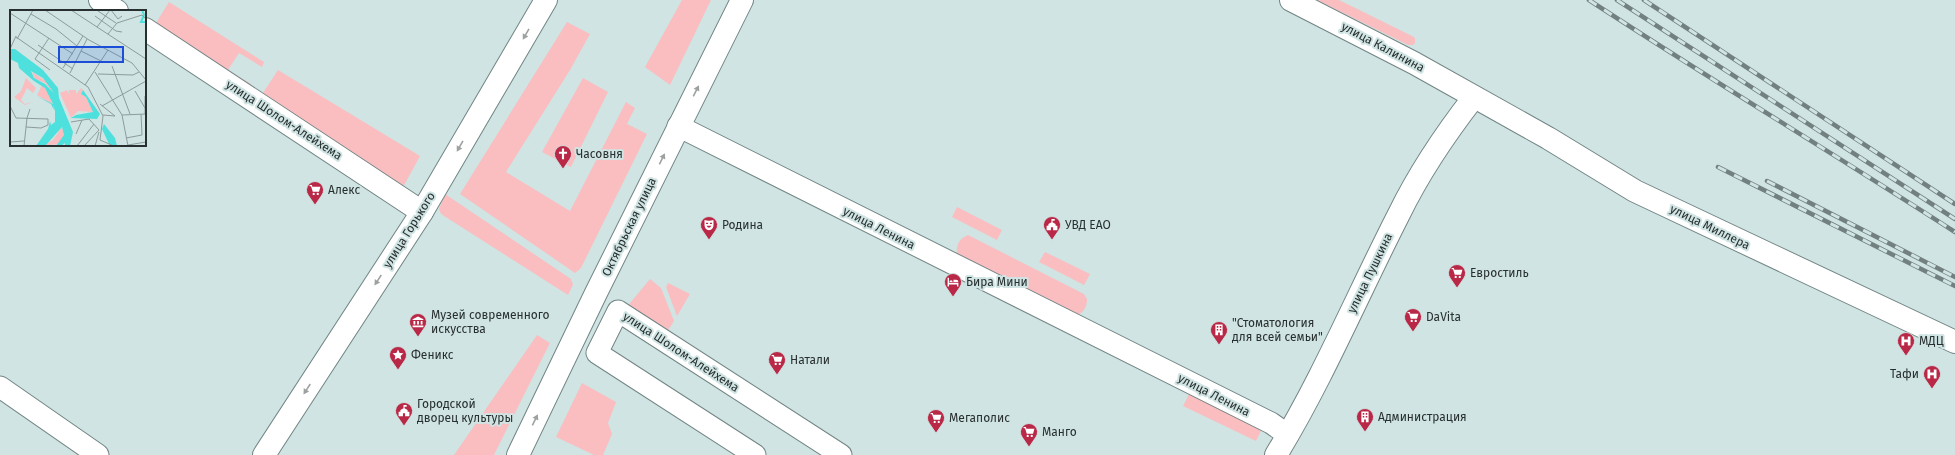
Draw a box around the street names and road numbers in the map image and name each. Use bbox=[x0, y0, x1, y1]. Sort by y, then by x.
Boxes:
street label: улица Калинина bbox=[1339, 19, 1427, 75]
street label: улица Шолом-Алейхема bbox=[223, 77, 345, 163]
street label: Октябрьская улица bbox=[599, 175, 659, 279]
street label: улица Горького bbox=[380, 189, 438, 271]
street label: улица Миллера bbox=[1668, 202, 1752, 252]
street label: улица Ленина bbox=[841, 204, 917, 252]
street label: улица Пушкина bbox=[1345, 231, 1395, 315]
street label: улица Шолом-Алейхема bbox=[620, 309, 742, 395]
street label: улица Ленина bbox=[1176, 371, 1252, 419]

